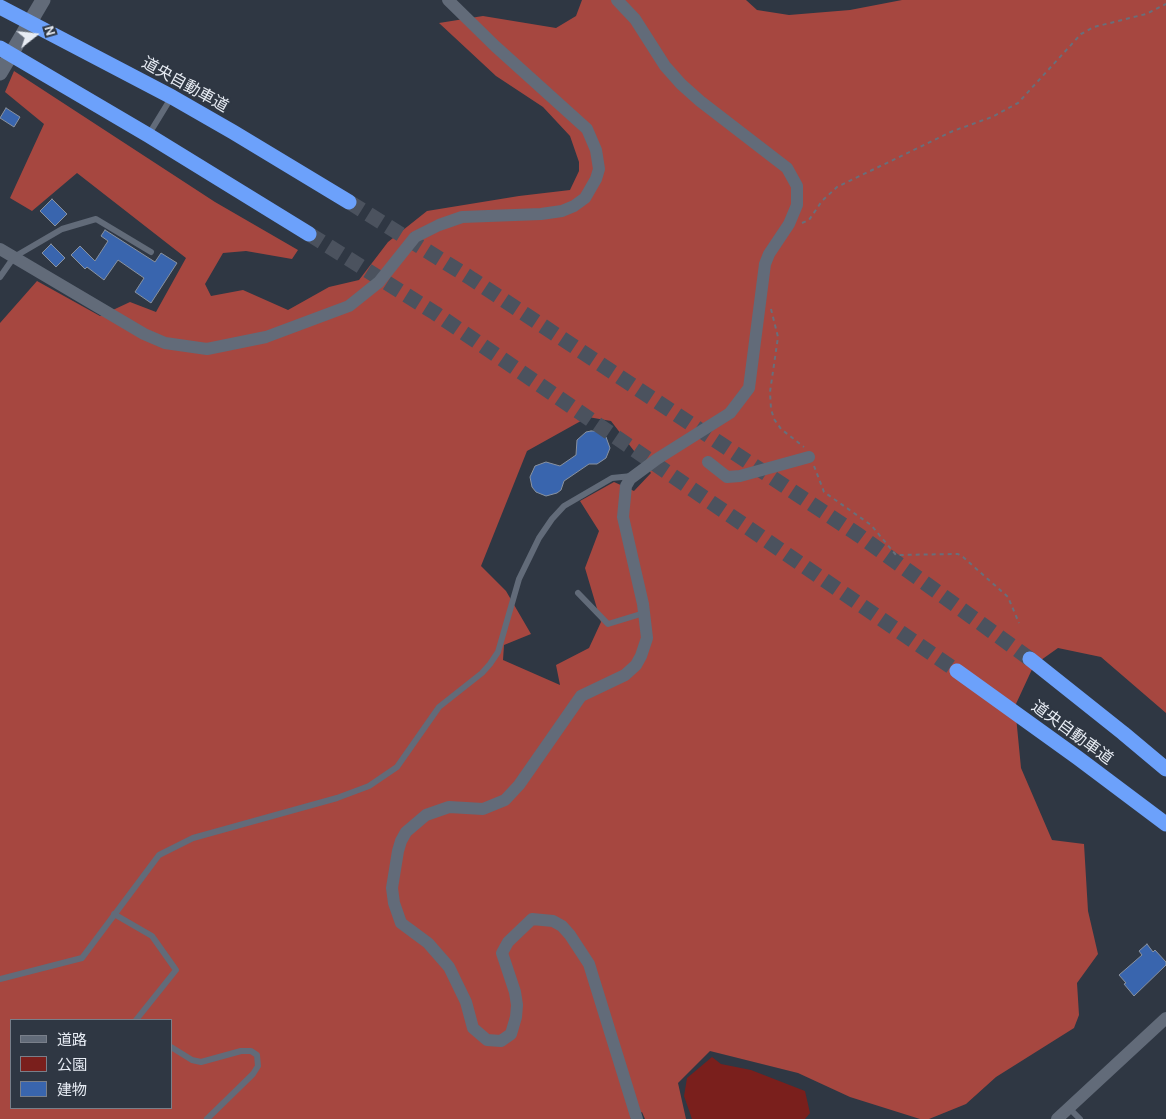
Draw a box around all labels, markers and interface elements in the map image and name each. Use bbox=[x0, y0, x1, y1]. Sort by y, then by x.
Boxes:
north arrow bbox=[10, 10, 60, 60]
text: N bbox=[40, 24, 59, 38]
street label: 道央自動車道 bbox=[138, 53, 232, 117]
street label: 道央自動車道 bbox=[1028, 697, 1116, 769]
legend bbox=[10, 1019, 172, 1109]
text: 道路 bbox=[57, 1031, 87, 1049]
text: 公園 bbox=[57, 1056, 87, 1074]
text: 建物 bbox=[57, 1081, 87, 1099]

